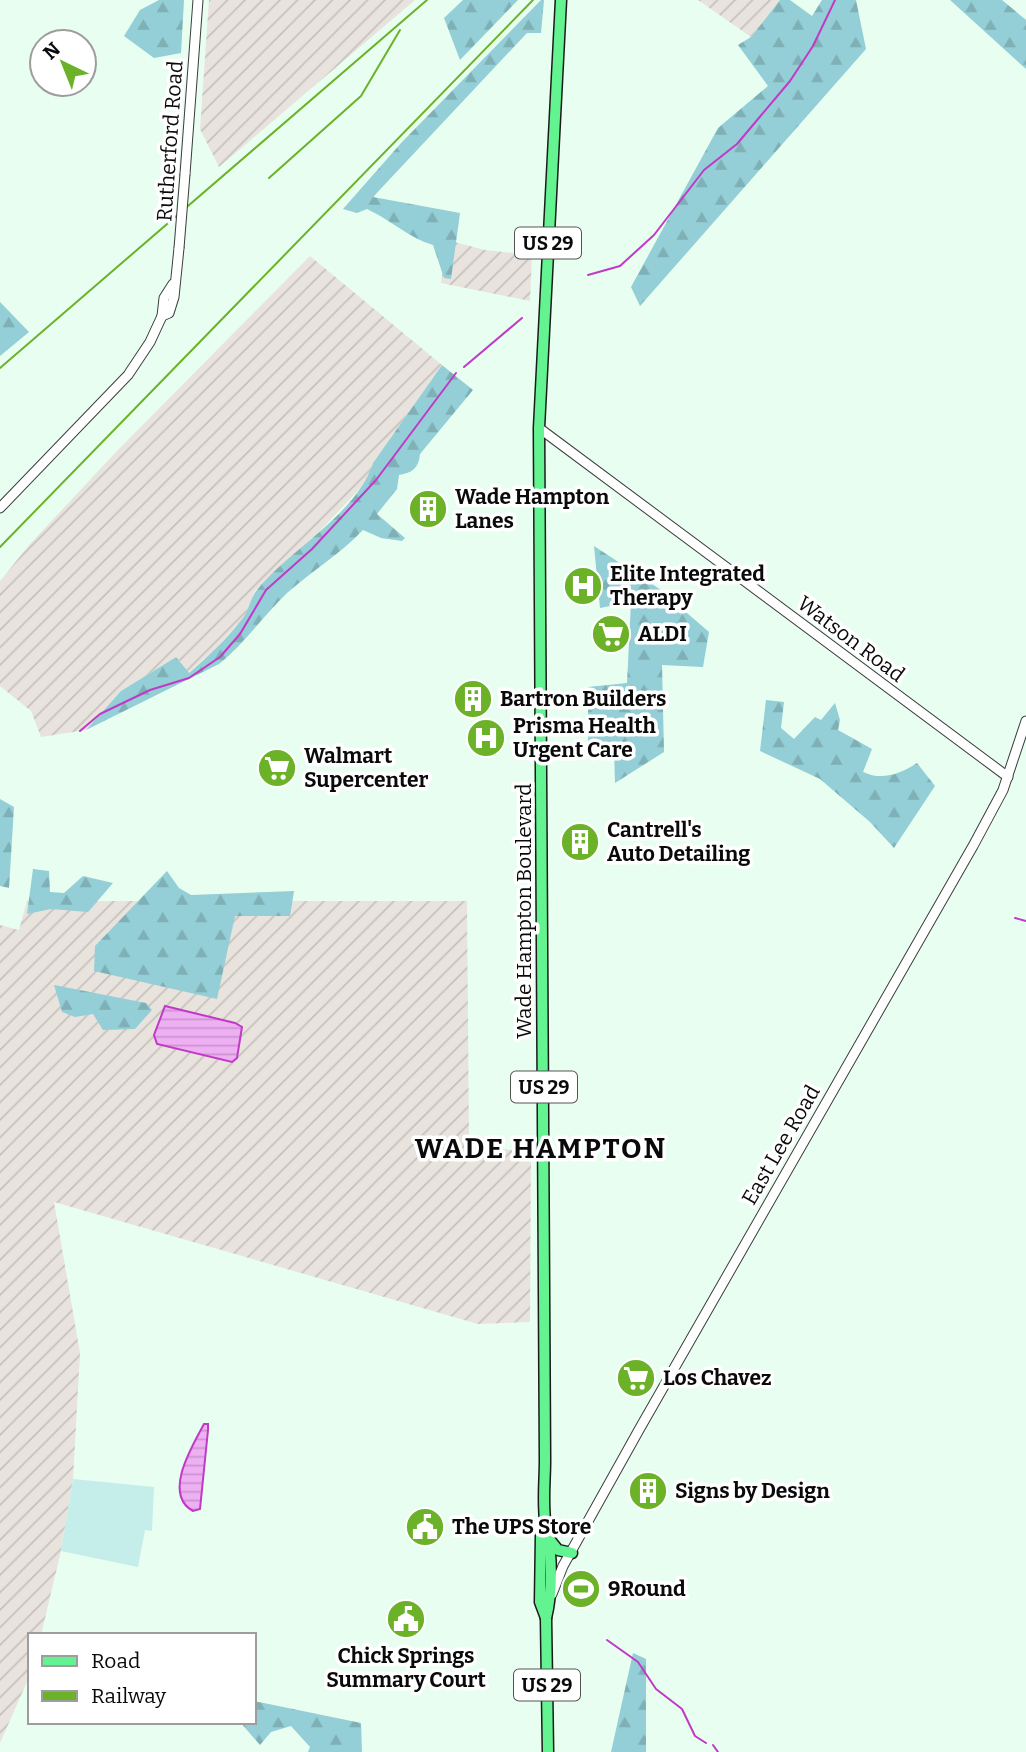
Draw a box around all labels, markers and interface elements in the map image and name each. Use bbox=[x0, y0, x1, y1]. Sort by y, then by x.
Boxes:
north arrow bbox=[28, 28, 98, 98]
text: N bbox=[39, 37, 65, 64]
street label: Rutherford Road bbox=[151, 60, 189, 222]
road number: US 29 bbox=[515, 228, 581, 258]
place label: Wade Hampton Lanes bbox=[455, 484, 610, 534]
building icon: Wade Hampton Lanes bbox=[407, 488, 449, 530]
place label: Elite Integrated Therapy bbox=[610, 561, 765, 611]
hospital icon: Elite Integrated Therapy bbox=[562, 565, 604, 607]
street label: Watson Road bbox=[792, 590, 910, 688]
supermarket icon: ALDI bbox=[590, 613, 632, 655]
place label: ALDI bbox=[638, 621, 687, 647]
building icon: Bartron Builders bbox=[452, 678, 494, 720]
place label: Bartron Builders bbox=[500, 686, 666, 712]
place label: Prisma Health Urgent Care bbox=[513, 713, 656, 763]
hospital icon: Prisma Health Urgent Care bbox=[465, 717, 507, 759]
place label: Walmart Supercenter bbox=[304, 743, 428, 793]
supermarket icon: Walmart Supercenter bbox=[256, 747, 298, 789]
street label: Wade Hampton Boulevard bbox=[511, 783, 537, 1039]
place label: Cantrell's Auto Detailing bbox=[607, 817, 750, 867]
building icon: Cantrell's Auto Detailing bbox=[559, 821, 601, 863]
road number: US 29 bbox=[511, 1072, 577, 1102]
street label: East Lee Road bbox=[736, 1081, 826, 1209]
district label: WADE HAMPTON bbox=[415, 1132, 667, 1165]
supermarket icon: Los Chavez bbox=[615, 1357, 657, 1399]
place label: Los Chavez bbox=[663, 1365, 772, 1391]
building icon: Signs by Design bbox=[627, 1470, 669, 1512]
place label: Signs by Design bbox=[675, 1478, 830, 1504]
public building icon: The UPS Store bbox=[404, 1506, 446, 1548]
place label: The UPS Store bbox=[452, 1514, 591, 1540]
sports icon: 9Round bbox=[560, 1568, 602, 1610]
place label: 9Round bbox=[608, 1576, 686, 1602]
public building icon: Chick Springs Summary Court bbox=[385, 1598, 427, 1640]
legend bbox=[28, 1633, 256, 1724]
place label: Chick Springs Summary Court bbox=[326, 1643, 486, 1693]
text: Road bbox=[91, 1648, 140, 1674]
road number: US 29 bbox=[514, 1670, 580, 1700]
text: Railway bbox=[91, 1683, 167, 1709]

